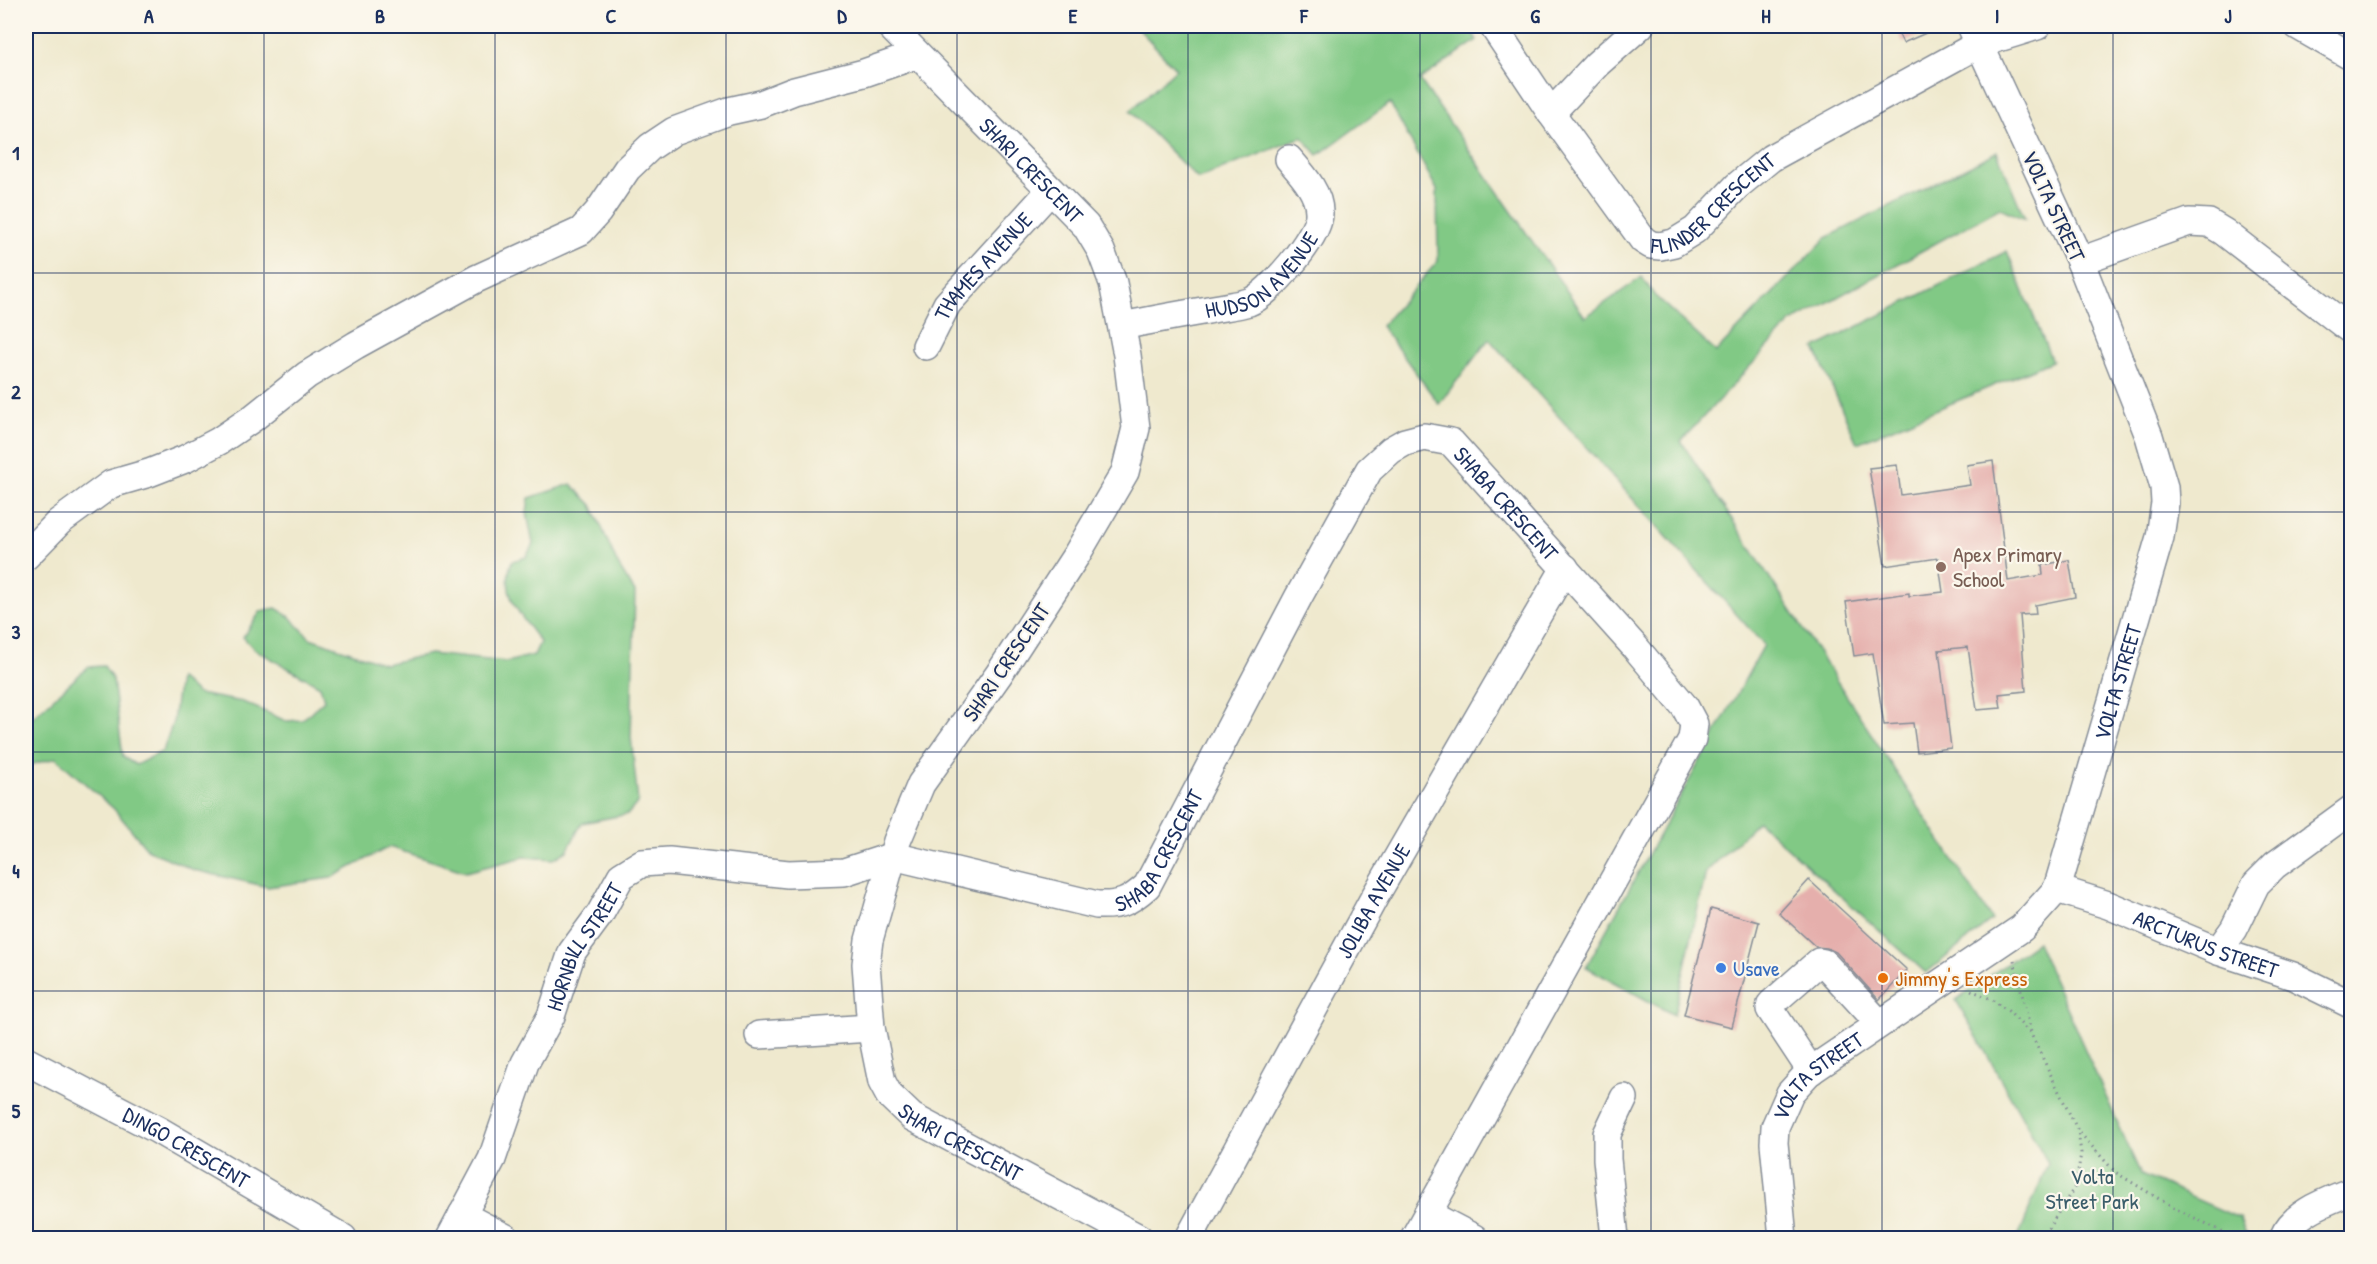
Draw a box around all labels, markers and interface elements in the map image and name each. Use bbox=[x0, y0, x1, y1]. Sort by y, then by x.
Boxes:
text: A bbox=[144, 2, 154, 29]
text: B bbox=[375, 2, 385, 29]
text: C bbox=[606, 2, 617, 29]
text: D bbox=[837, 2, 847, 29]
text: E bbox=[1069, 2, 1078, 29]
text: F bbox=[1299, 2, 1309, 29]
text: G bbox=[1530, 2, 1540, 29]
text: H bbox=[1761, 2, 1771, 29]
text: I bbox=[1995, 2, 1999, 29]
text: J bbox=[2224, 2, 2232, 29]
street label: SHARI CRESCENT bbox=[973, 111, 1091, 230]
text: 1 bbox=[12, 139, 20, 166]
street label: FLINDER CRESCENT bbox=[1648, 145, 1782, 261]
street label: VOLTA STREET bbox=[2015, 146, 2093, 267]
street label: THAMES AVENUE bbox=[926, 205, 1039, 325]
street label: HUDSON AVENUE bbox=[1202, 226, 1325, 325]
text: 2 bbox=[11, 378, 21, 405]
street label: SHABA CRESCENT bbox=[1447, 440, 1566, 567]
place label: Apex Primary School bbox=[1953, 539, 2062, 594]
marker: Apex Primary School bbox=[1934, 560, 1948, 574]
street label: SHARI CRESCENT bbox=[955, 596, 1057, 727]
text: 3 bbox=[12, 618, 21, 645]
street label: VOLTA STREET bbox=[2086, 620, 2149, 743]
street label: SHABA CRESCENT bbox=[1111, 784, 1210, 919]
street label: JOLIBA AVENUE bbox=[1329, 838, 1417, 964]
text: 4 bbox=[12, 857, 20, 884]
street label: HORNBILL STREET bbox=[539, 877, 630, 1015]
street label: ARCTURUS STREET bbox=[2129, 902, 2283, 985]
place label: Usave bbox=[1733, 953, 1780, 983]
marker: Usave bbox=[1714, 961, 1728, 975]
place label: Jimmy's Express bbox=[1895, 963, 2028, 993]
marker: Jimmy's Express bbox=[1876, 971, 1890, 985]
street label: VOLTA STREET bbox=[1765, 1024, 1870, 1125]
text: 5 bbox=[12, 1097, 21, 1124]
street label: SHARI CRESCENT bbox=[892, 1097, 1028, 1188]
street label: DINGO CRESCENT bbox=[118, 1099, 256, 1195]
park label: Volta Street Park bbox=[2045, 1161, 2139, 1216]

